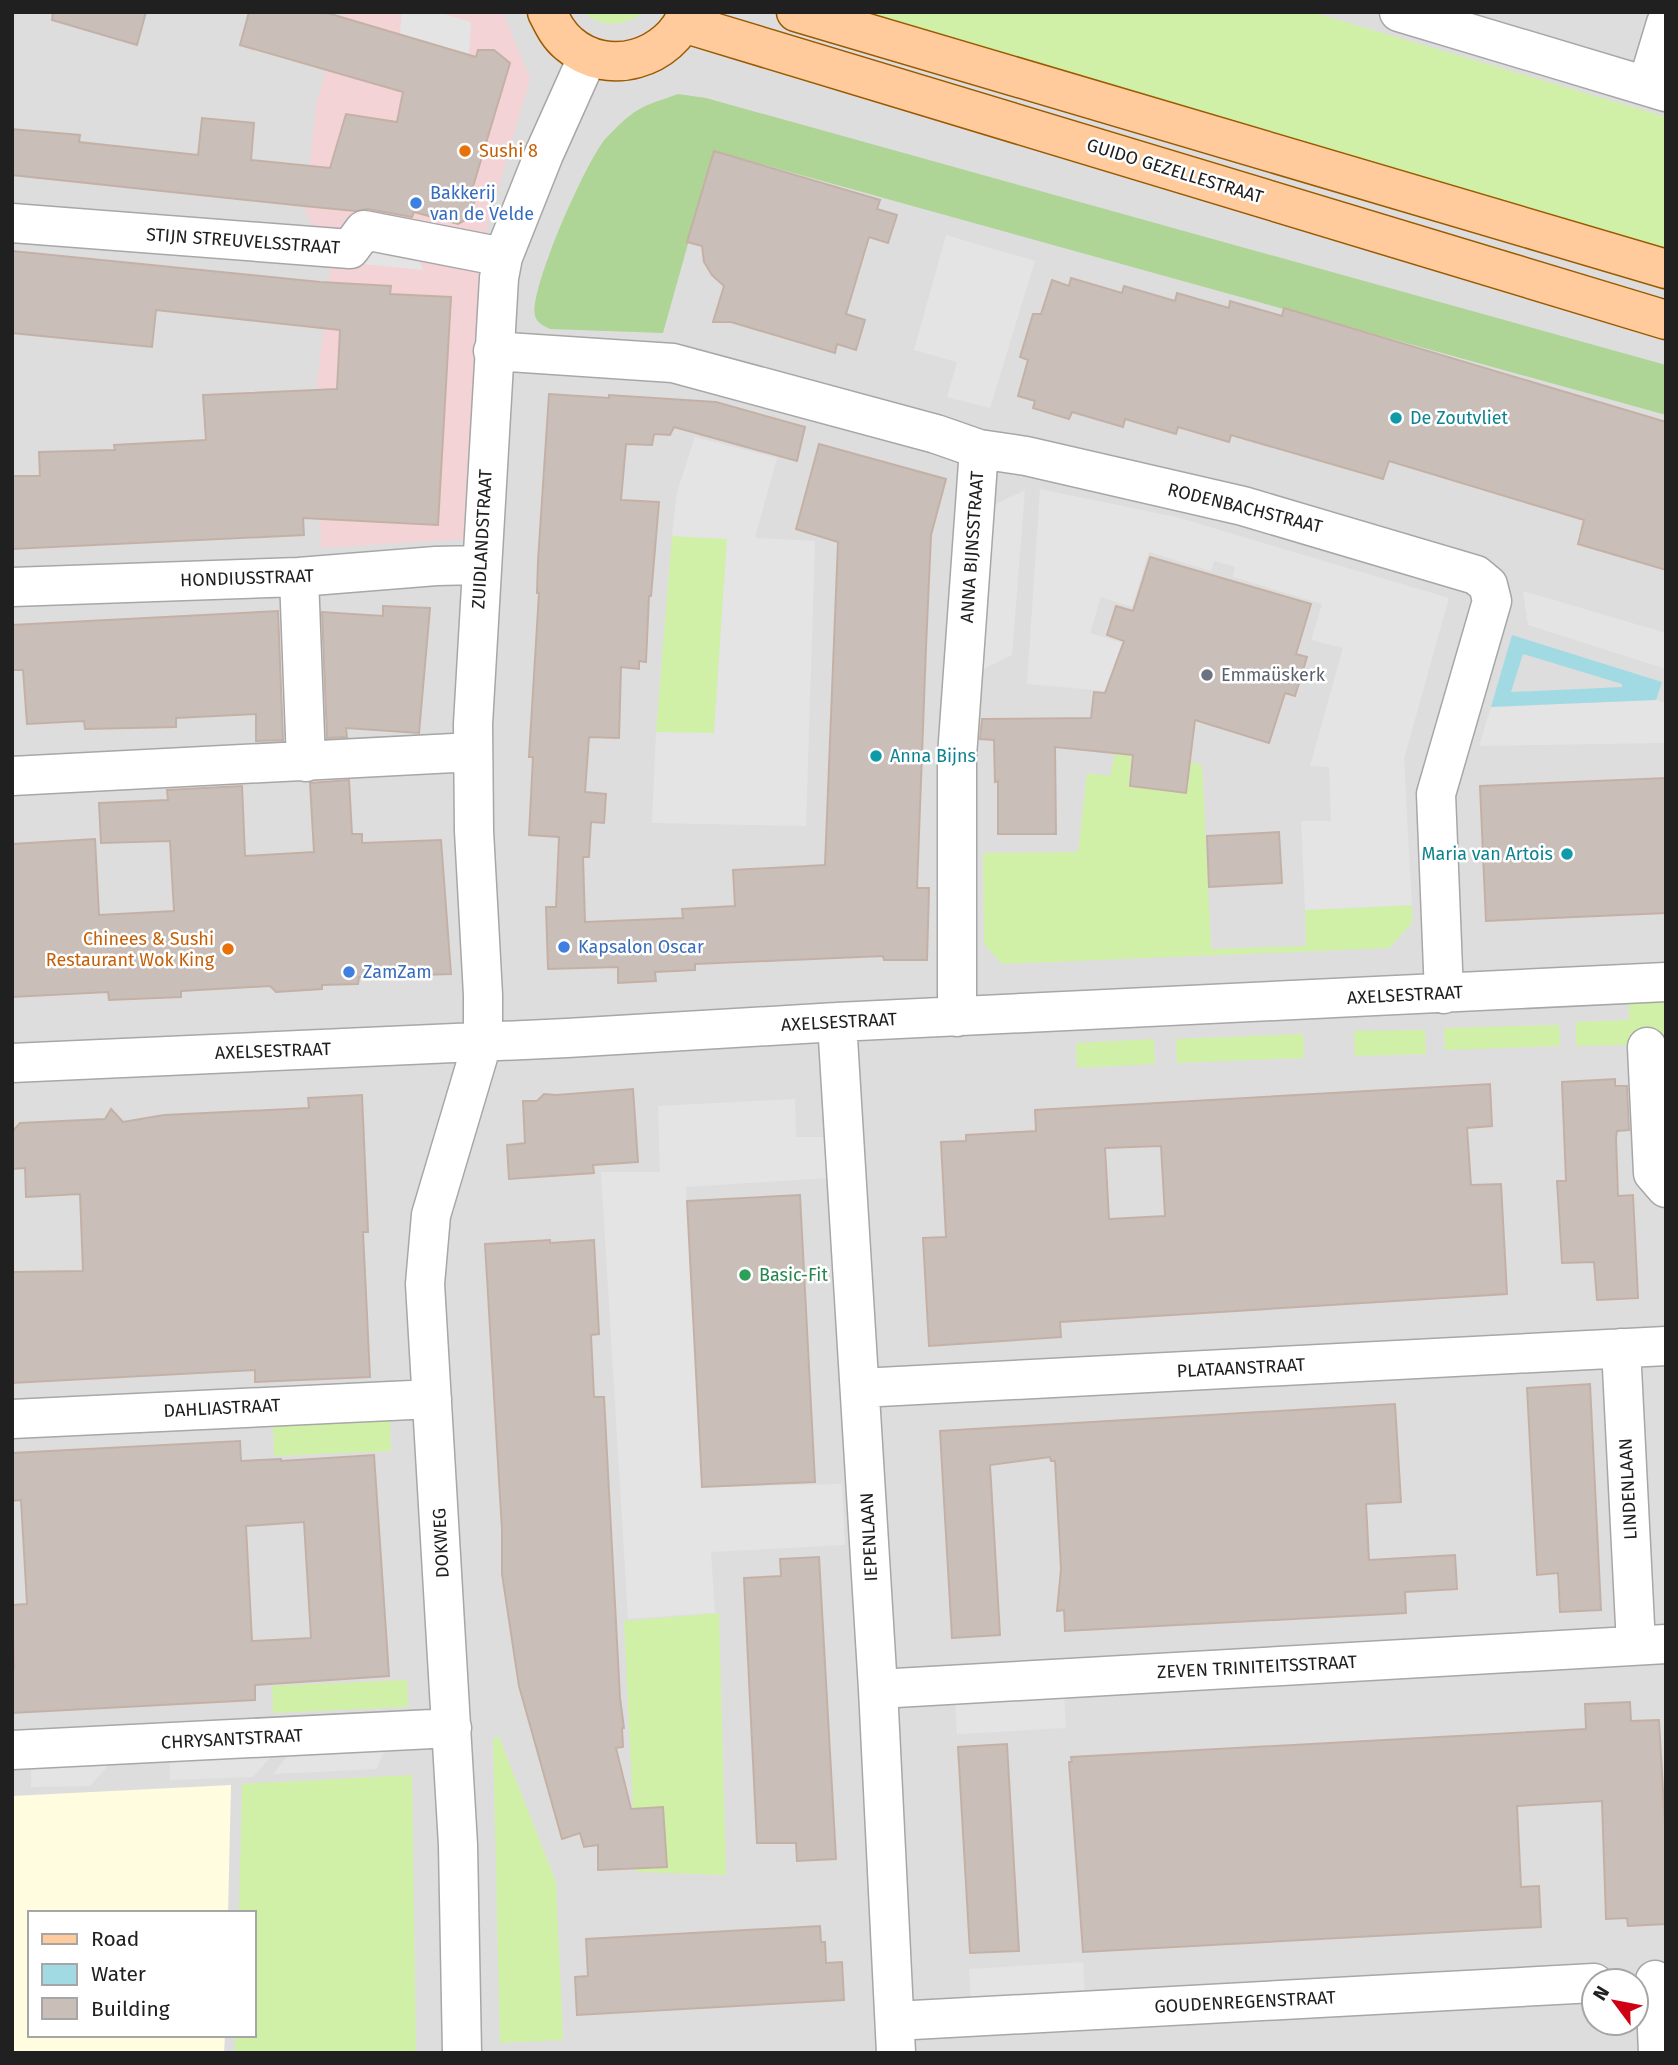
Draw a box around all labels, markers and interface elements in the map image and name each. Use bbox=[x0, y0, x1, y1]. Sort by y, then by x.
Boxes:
street label: GUIDO GEZELLESTRAAT bbox=[1084, 134, 1267, 209]
place label: Sushi 8 bbox=[479, 140, 538, 162]
marker: Sushi 8 bbox=[457, 143, 473, 159]
place label: Bakkerij van de Velde bbox=[430, 182, 534, 225]
marker: Bakkerij van de Velde bbox=[408, 195, 424, 211]
street label: STIJN STREUVELSSTRAAT bbox=[145, 223, 341, 259]
place label: De Zoutvliet bbox=[1410, 407, 1509, 429]
marker: De Zoutvliet bbox=[1388, 410, 1404, 426]
street label: ZUIDLANDSTRAAT bbox=[467, 468, 497, 609]
street label: ANNA BIJNSSTRAAT bbox=[956, 470, 988, 624]
street label: RODENBACHSTRAAT bbox=[1165, 478, 1325, 538]
street label: HONDIUSSTRAAT bbox=[180, 565, 315, 591]
place label: Emmaüskerk bbox=[1221, 664, 1326, 686]
marker: Emmaüskerk bbox=[1199, 667, 1215, 683]
place label: Anna Bijns bbox=[890, 745, 976, 767]
marker: Anna Bijns bbox=[868, 748, 884, 764]
place label: Maria van Artois bbox=[1421, 843, 1553, 865]
marker: Maria van Artois bbox=[1559, 846, 1575, 862]
place label: Chinees & Sushi Restaurant Wok King bbox=[46, 928, 215, 971]
place label: Kapsalon Oscar bbox=[578, 936, 704, 958]
marker: Kapsalon Oscar bbox=[556, 939, 572, 955]
marker: Chinees & Sushi Restaurant Wok King bbox=[220, 941, 236, 957]
place label: ZamZam bbox=[363, 961, 432, 983]
marker: ZamZam bbox=[341, 964, 357, 980]
street label: AXELSESTRAAT bbox=[1346, 981, 1464, 1009]
street label: AXELSESTRAAT bbox=[780, 1008, 898, 1036]
street label: AXELSESTRAAT bbox=[215, 1038, 332, 1064]
place label: Basic-Fit bbox=[759, 1264, 828, 1286]
marker: Basic-Fit bbox=[737, 1267, 753, 1283]
street label: PLATAANSTRAAT bbox=[1176, 1354, 1307, 1382]
street label: DAHLIASTRAAT bbox=[163, 1394, 282, 1422]
street label: LINDENLAAN bbox=[1614, 1438, 1642, 1540]
street label: IEPENLAAN bbox=[856, 1492, 882, 1582]
street label: DOKWEG bbox=[428, 1507, 454, 1579]
street label: ZEVEN TRINITEITSSTRAAT bbox=[1156, 1651, 1358, 1683]
street label: CHRYSANTSTRAAT bbox=[160, 1724, 304, 1754]
legend bbox=[28, 1911, 256, 2037]
text: Road bbox=[91, 1926, 139, 1952]
text: Water bbox=[91, 1961, 146, 1987]
north arrow bbox=[1580, 1967, 1650, 2037]
text: N bbox=[1588, 1982, 1614, 2005]
street label: GOUDENREGENSTRAAT bbox=[1154, 1986, 1337, 2018]
text: Building bbox=[91, 1996, 170, 2022]

